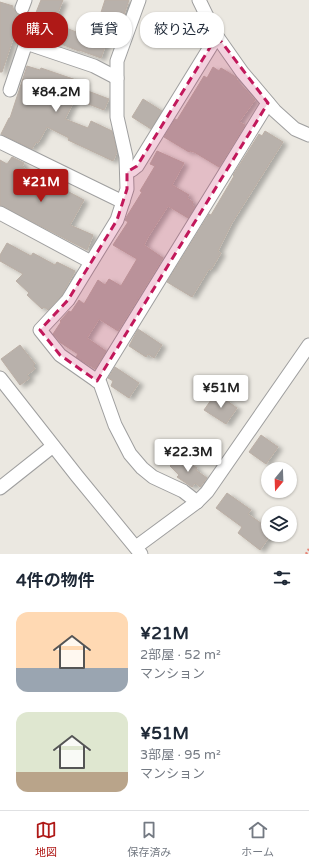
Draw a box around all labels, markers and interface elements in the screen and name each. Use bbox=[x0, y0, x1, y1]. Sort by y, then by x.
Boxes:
chip: 購入 bbox=[12, 12, 68, 48]
chip: 賃貸 bbox=[76, 12, 132, 48]
chip: 絞り込み bbox=[140, 12, 224, 48]
pin: ¥84.2M bbox=[23, 79, 89, 113]
text: ¥84.2M bbox=[32, 84, 80, 100]
pin: ¥21M bbox=[17, 169, 65, 203]
text: ¥21M bbox=[22, 174, 60, 190]
pin: ¥51M bbox=[197, 375, 245, 409]
text: ¥51M bbox=[202, 380, 240, 396]
pin: ¥22.3M bbox=[155, 439, 221, 473]
text: ¥22.3M bbox=[164, 444, 212, 460]
north arrow bbox=[261, 462, 297, 498]
map controls bbox=[261, 462, 297, 542]
button: layers bbox=[261, 506, 297, 542]
icon: filters bbox=[271, 567, 293, 589]
text: 4件の物件 bbox=[16, 570, 95, 591]
text: ¥21M bbox=[140, 623, 189, 644]
icon: home bbox=[48, 628, 96, 676]
text: 2部屋 · 52 m² bbox=[140, 647, 221, 663]
text: マンション bbox=[140, 666, 205, 682]
text: ¥51M bbox=[140, 723, 189, 744]
icon: home bbox=[48, 728, 96, 776]
text: 3部屋 · 95 m² bbox=[140, 747, 221, 763]
text: マンション bbox=[140, 766, 205, 782]
tab: 地図 bbox=[35, 819, 57, 859]
tab: 保存済み bbox=[127, 819, 171, 859]
tab: ホーム bbox=[241, 819, 274, 859]

